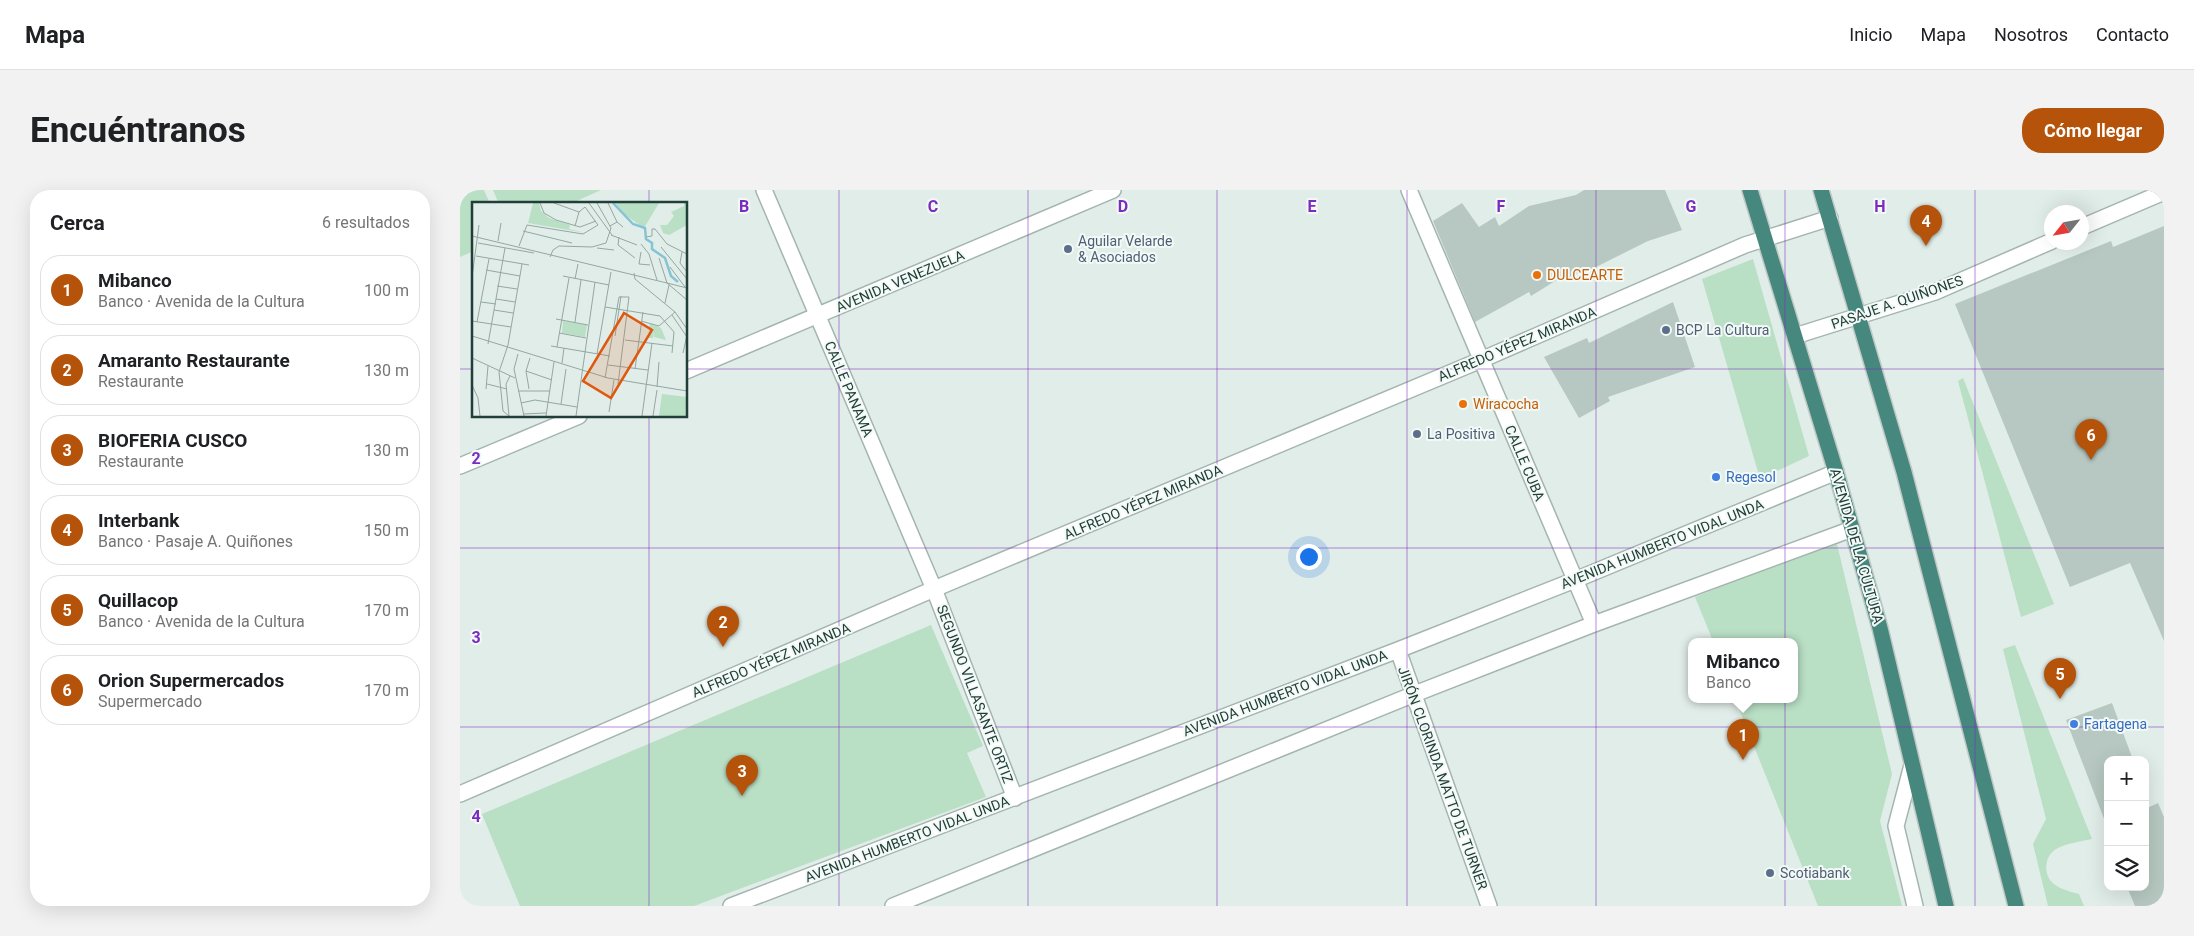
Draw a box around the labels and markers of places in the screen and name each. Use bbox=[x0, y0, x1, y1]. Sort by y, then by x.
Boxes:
pin: 4 bbox=[1910, 205, 1942, 246]
place label: Aguilar Velarde & Asociados bbox=[1078, 233, 1172, 265]
marker: Aguilar Velarde & Asociados bbox=[1062, 243, 1074, 255]
place label: DULCEARTE bbox=[1547, 267, 1623, 283]
marker: DULCEARTE bbox=[1531, 269, 1543, 281]
place label: BCP La Cultura bbox=[1676, 322, 1769, 338]
marker: BCP La Cultura bbox=[1660, 324, 1672, 336]
place label: Wiracocha bbox=[1473, 396, 1539, 412]
marker: Wiracocha bbox=[1457, 398, 1469, 410]
pin: 6 bbox=[2075, 419, 2107, 460]
place label: La Positiva bbox=[1427, 426, 1495, 442]
marker: La Positiva bbox=[1411, 428, 1423, 440]
place label: Regesol bbox=[1726, 469, 1776, 485]
marker: Regesol bbox=[1710, 471, 1722, 483]
pin: 2 bbox=[707, 606, 739, 647]
pin: 5 bbox=[2044, 658, 2076, 699]
place label: Fartagena bbox=[2084, 716, 2147, 732]
marker: Fartagena bbox=[2068, 718, 2080, 730]
pin: 1 bbox=[1727, 719, 1759, 760]
pin: 3 bbox=[726, 755, 758, 796]
place label: Scotiabank bbox=[1780, 865, 1850, 881]
marker: Scotiabank bbox=[1764, 867, 1776, 879]

